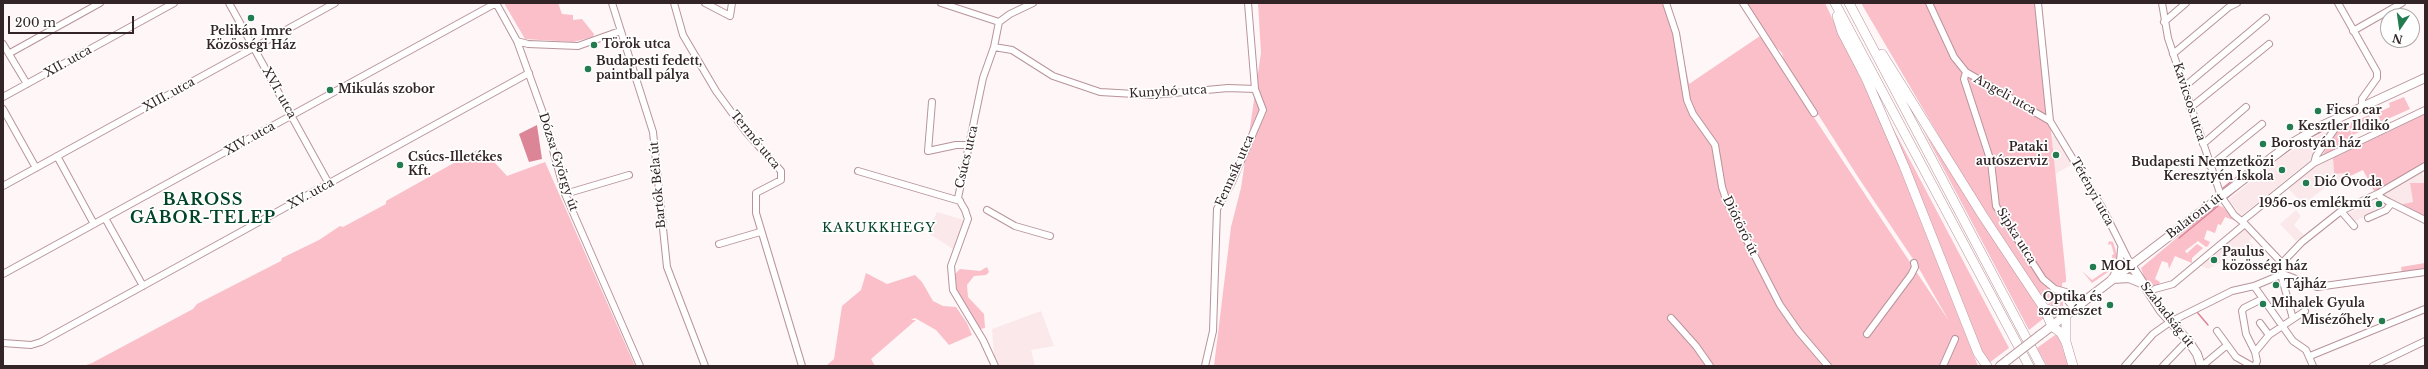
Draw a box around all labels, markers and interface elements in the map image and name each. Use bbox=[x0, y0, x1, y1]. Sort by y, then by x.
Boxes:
scale bar bbox=[10, 8, 136, 34]
north arrow bbox=[2380, 8, 2420, 48]
marker: Pelikán Imre Közösségi Ház bbox=[246, 13, 256, 23]
text: 200 m bbox=[15, 15, 56, 30]
place label: Pelikán Imre Közösségi Ház bbox=[206, 25, 296, 53]
text: N bbox=[2391, 31, 2404, 47]
place label: Török utca bbox=[602, 38, 671, 52]
marker: Török utca bbox=[589, 40, 599, 50]
street label: XII. utca bbox=[42, 43, 94, 81]
place label: Budapesti fedett, paintball pálya bbox=[596, 55, 702, 83]
street label: Kavicsos utca bbox=[2170, 61, 2208, 143]
marker: Budapesti fedett, paintball pálya bbox=[583, 64, 593, 74]
street label: XVI. utca bbox=[259, 65, 299, 121]
street label: Angeli utca bbox=[1971, 72, 2039, 118]
street label: XIII. utca bbox=[141, 75, 197, 115]
place label: Mikulás szobor bbox=[338, 83, 435, 97]
street label: Kunyhó utca bbox=[1129, 83, 1207, 101]
marker: Mikulás szobor bbox=[325, 85, 335, 95]
place label: Ficso car bbox=[2326, 104, 2382, 118]
marker: Ficso car bbox=[2313, 106, 2323, 116]
street label: Termő utca bbox=[727, 108, 783, 172]
street label: Dózsa György út bbox=[535, 111, 581, 213]
street label: XIV. utca bbox=[222, 119, 278, 159]
place label: Kesztler Ildikó bbox=[2298, 120, 2390, 134]
marker: Kesztler Ildikó bbox=[2285, 122, 2295, 132]
street label: Csúcs utca bbox=[953, 124, 981, 190]
street label: Fennsík utca bbox=[1213, 133, 1257, 209]
place label: Borostyán ház bbox=[2271, 137, 2361, 151]
marker: Borostyán ház bbox=[2258, 139, 2268, 149]
street label: Bartók Béla út bbox=[647, 141, 669, 229]
place label: Pataki autószerviz bbox=[1976, 141, 2048, 169]
marker: Pataki autószerviz bbox=[2051, 150, 2061, 160]
place label: Csúcs-Illetékes Kft. bbox=[408, 151, 502, 179]
street label: Tétényi utca bbox=[2067, 155, 2117, 229]
place label: Budapesti Nemzetközi Keresztyén Iskola bbox=[2131, 156, 2274, 184]
marker: Csúcs-Illetékes Kft. bbox=[395, 160, 405, 170]
marker: Budapesti Nemzetközi Keresztyén Iskola bbox=[2277, 165, 2287, 175]
street label: XV. utca bbox=[285, 175, 337, 213]
place label: Dió Óvoda bbox=[2314, 176, 2382, 190]
marker: Dió Óvoda bbox=[2301, 178, 2311, 188]
district label: BAROSS GÁBOR-TELEP bbox=[130, 190, 276, 228]
street label: Balatoni út bbox=[2164, 190, 2226, 242]
street label: Diótörő út bbox=[1719, 194, 1761, 258]
place label: 1956-os emlékmű bbox=[2259, 197, 2371, 211]
marker: 1956-os emlékmű bbox=[2374, 199, 2384, 209]
street label: Sipka utca bbox=[1993, 205, 2039, 267]
district label: KAKUKKHEGY bbox=[822, 220, 936, 236]
place label: Paulus közösségi ház bbox=[2222, 246, 2308, 274]
marker: Paulus közösségi ház bbox=[2209, 255, 2219, 265]
place label: MOL bbox=[2101, 260, 2135, 274]
marker: MOL bbox=[2088, 262, 2098, 272]
place label: Tájház bbox=[2284, 278, 2327, 292]
street label: Szabadság út bbox=[2137, 279, 2197, 351]
marker: Tájház bbox=[2271, 280, 2281, 290]
place label: Optika és szemészet bbox=[2038, 291, 2102, 319]
place label: Mihalek Gyula bbox=[2271, 297, 2365, 311]
marker: Mihalek Gyula bbox=[2258, 299, 2268, 309]
marker: Optika és szemészet bbox=[2105, 300, 2115, 310]
place label: Misézőhely bbox=[2301, 314, 2374, 328]
marker: Misézőhely bbox=[2377, 316, 2387, 326]

